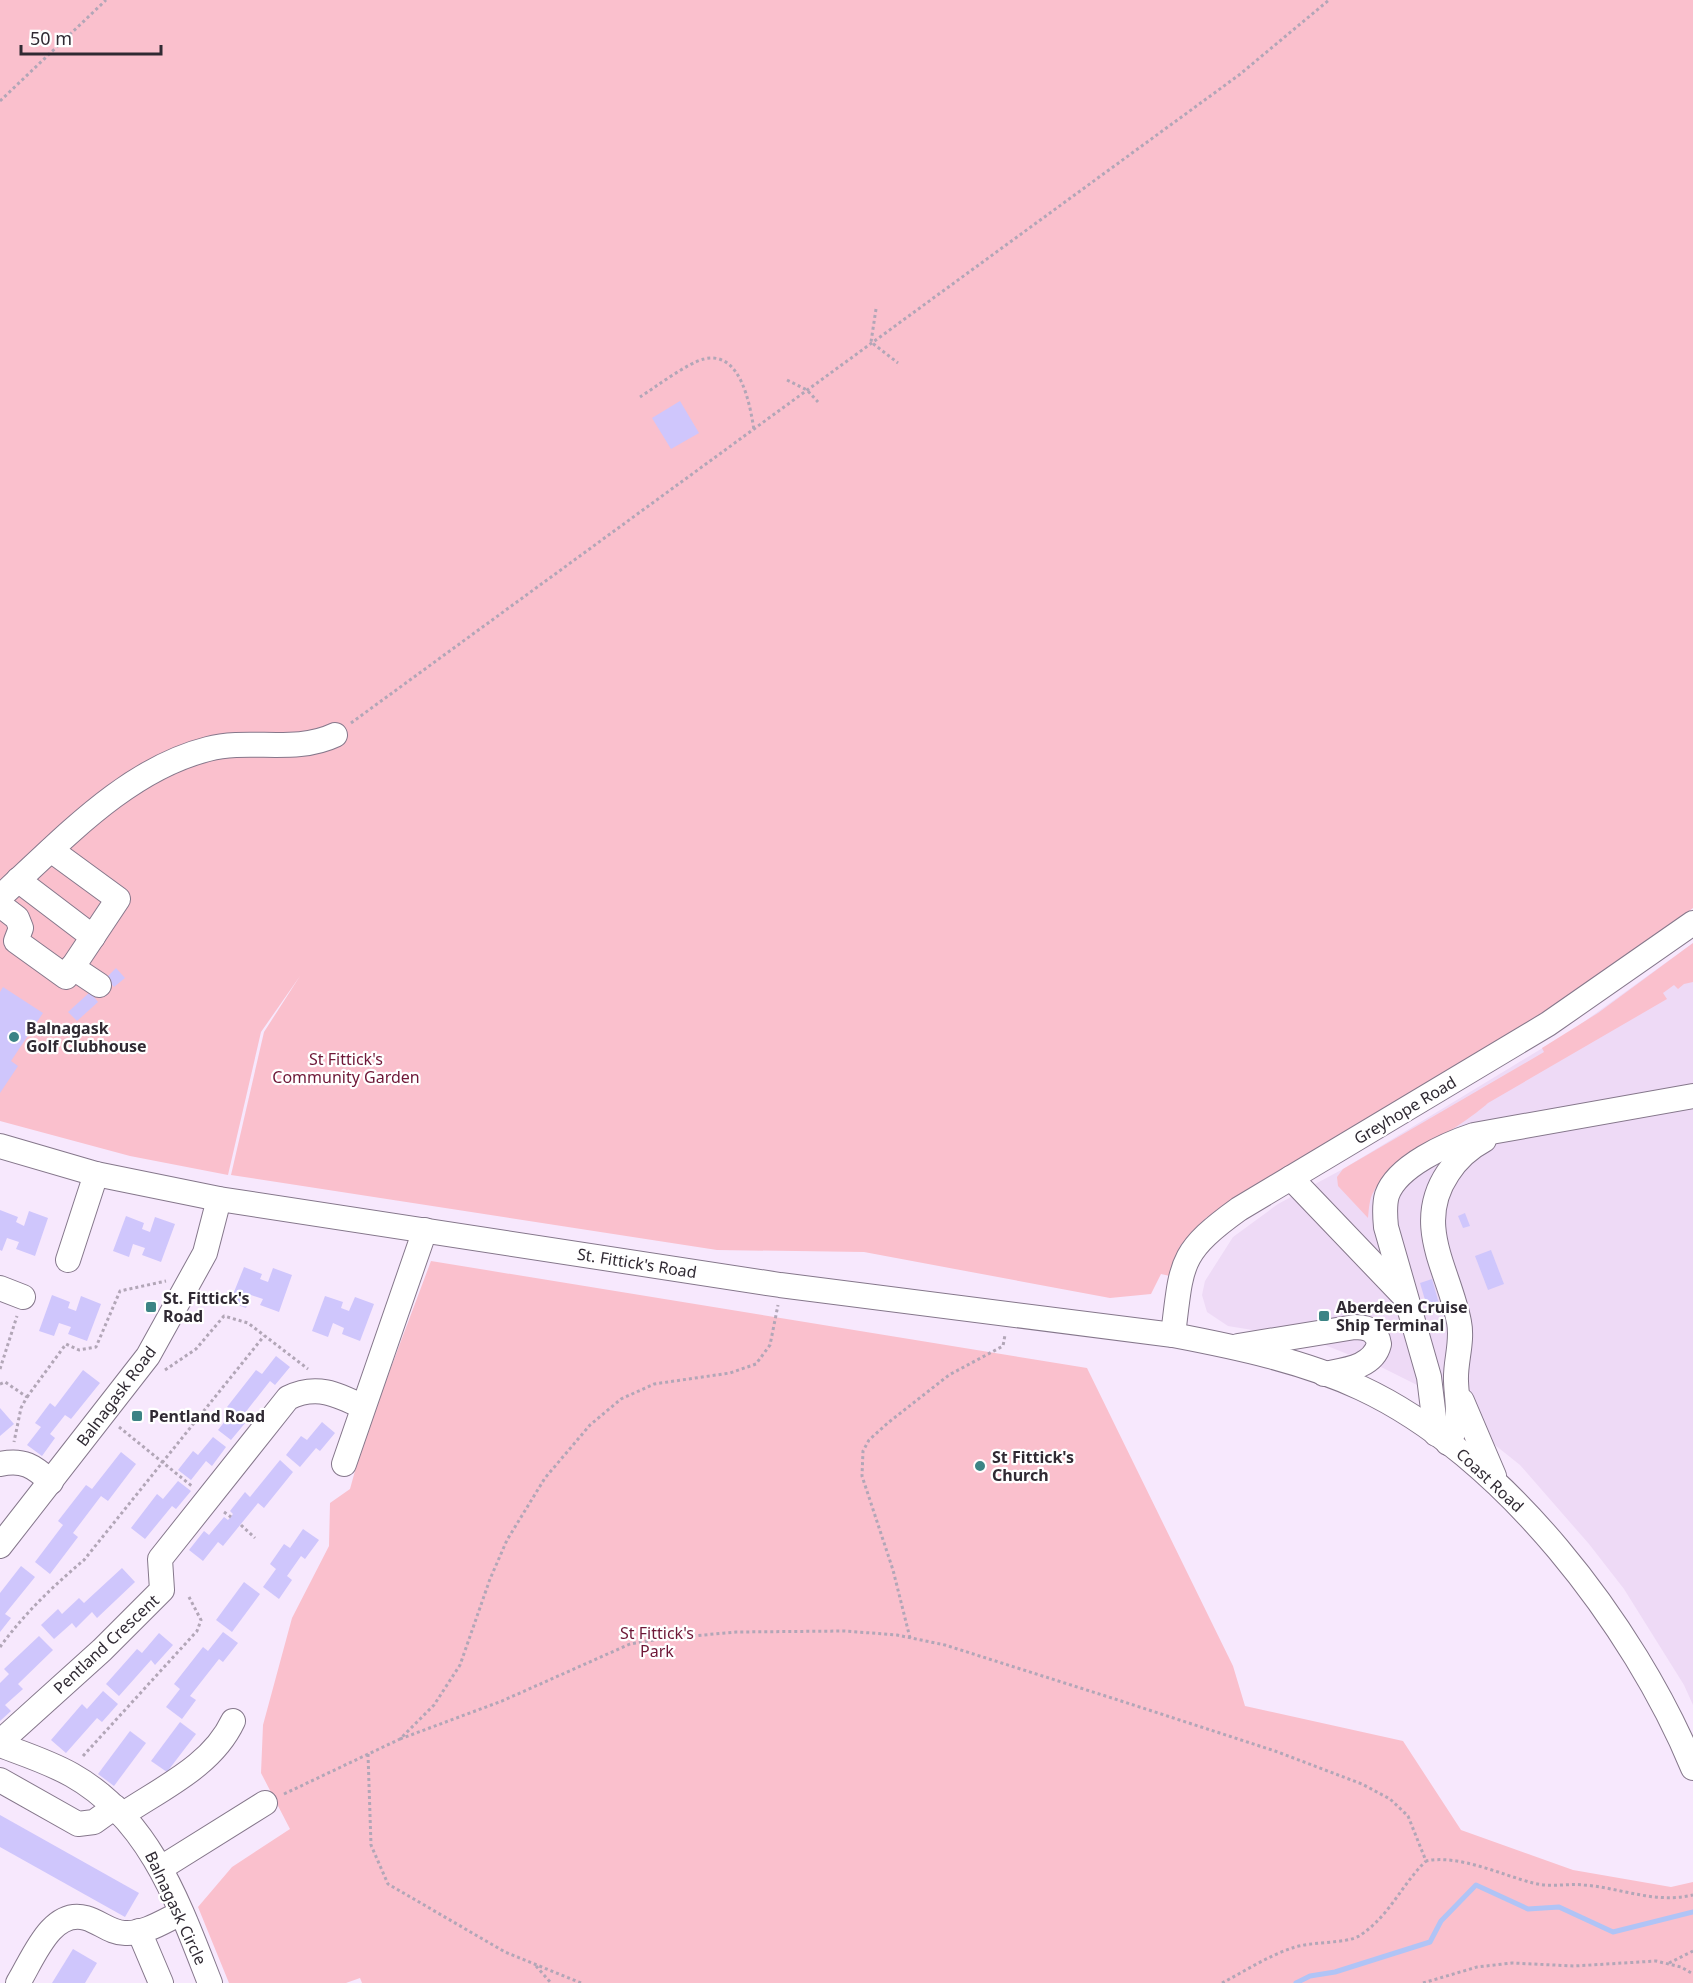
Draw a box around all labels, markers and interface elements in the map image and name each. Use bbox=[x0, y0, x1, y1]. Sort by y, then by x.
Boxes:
scale bar bbox=[21, 18, 160, 56]
text: 50 m bbox=[30, 26, 72, 50]
place label: Balnagask Golf Clubhouse bbox=[26, 1017, 147, 1057]
marker: Balnagask Golf Clubhouse bbox=[7, 1030, 21, 1044]
park label: St Fittick's Community Garden bbox=[272, 1048, 420, 1088]
street label: Greyhope Road bbox=[1350, 1071, 1460, 1149]
street label: St. Fittick's Road bbox=[576, 1243, 698, 1283]
place label: St. Fittick's Road bbox=[163, 1287, 250, 1327]
place label: Aberdeen Cruise Ship Terminal bbox=[1336, 1296, 1468, 1336]
marker: St. Fittick's Road bbox=[144, 1300, 158, 1314]
marker: Aberdeen Cruise Ship Terminal bbox=[1317, 1309, 1331, 1323]
street label: Balnagask Road bbox=[71, 1341, 161, 1451]
place label: Pentland Road bbox=[149, 1405, 265, 1427]
marker: Pentland Road bbox=[130, 1409, 144, 1423]
street label: Coast Road bbox=[1451, 1443, 1529, 1517]
place label: St Fittick's Church bbox=[992, 1446, 1074, 1486]
marker: St Fittick's Church bbox=[973, 1459, 987, 1473]
street label: Pentland Crescent bbox=[48, 1589, 164, 1699]
park label: St Fittick's Park bbox=[620, 1622, 694, 1662]
street label: Balnagask Circle bbox=[140, 1848, 212, 1968]

